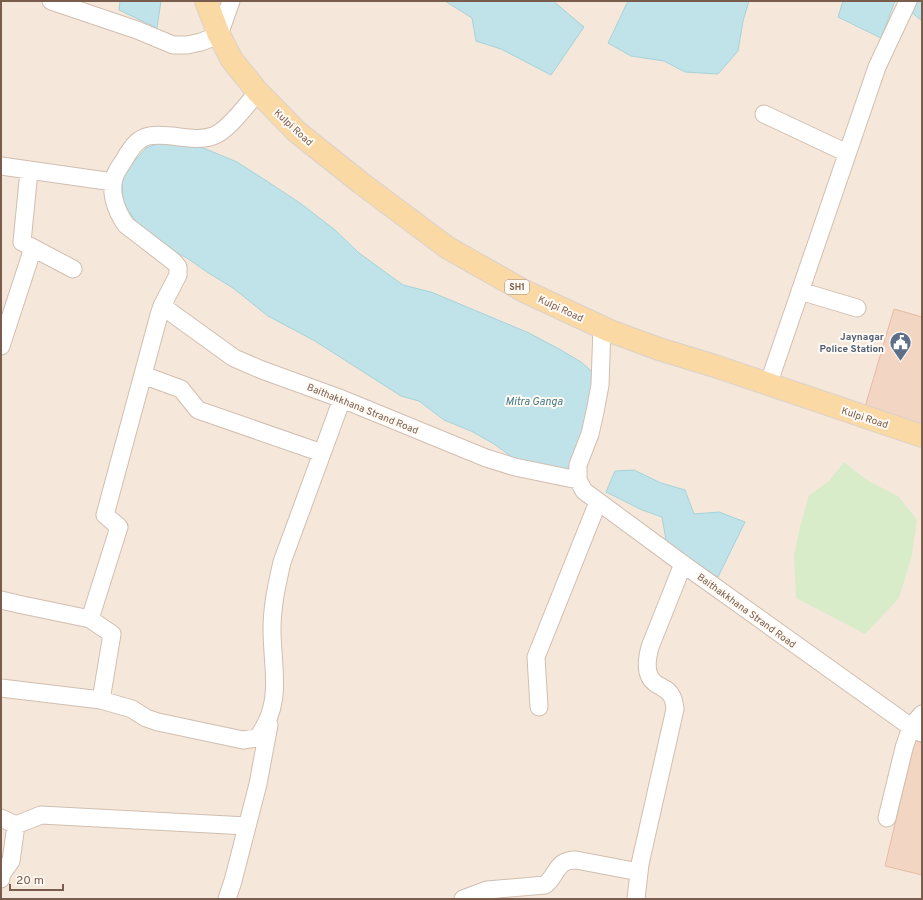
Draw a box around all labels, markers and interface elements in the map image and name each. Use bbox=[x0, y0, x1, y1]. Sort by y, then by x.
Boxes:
street label: Kulpi Road bbox=[271, 107, 315, 149]
road number: SH1 bbox=[505, 280, 529, 294]
street label: Kulpi Road bbox=[536, 293, 585, 325]
public building icon: Jaynagar Police Station bbox=[887, 329, 913, 362]
place label: Jaynagar Police Station bbox=[819, 331, 885, 356]
street label: Baithakkhana Strand Road bbox=[305, 381, 420, 438]
water label: Mitra Ganga bbox=[505, 395, 563, 409]
street label: Kulpi Road bbox=[839, 405, 890, 432]
street label: Baithakkhana Strand Road bbox=[694, 571, 798, 652]
scale bar bbox=[10, 866, 63, 892]
text: 20 m bbox=[16, 873, 44, 889]

